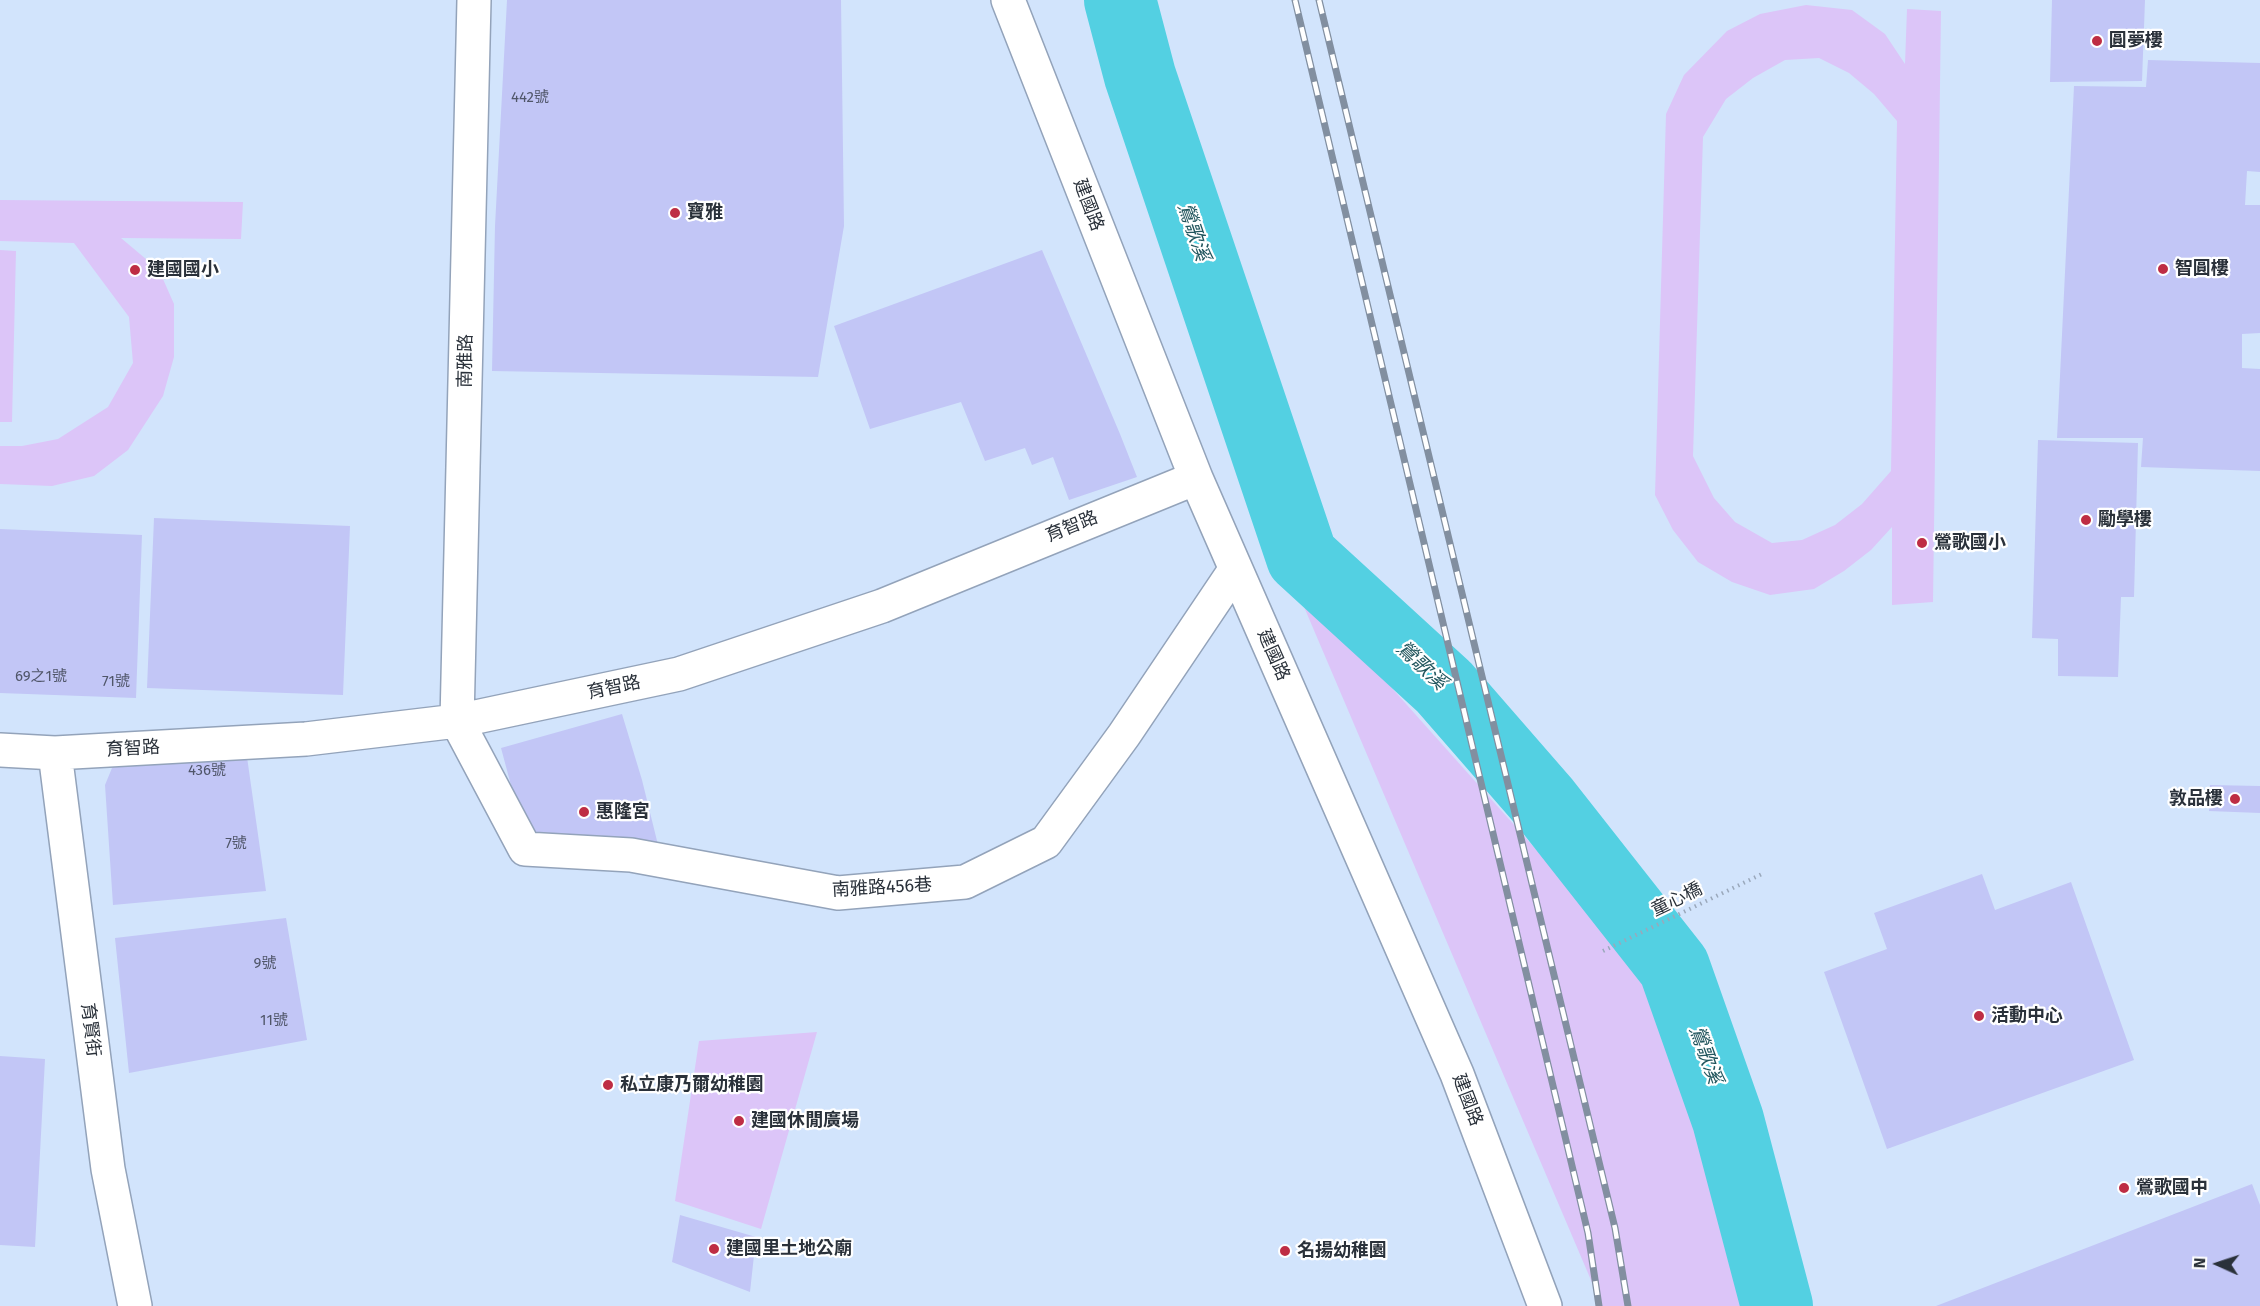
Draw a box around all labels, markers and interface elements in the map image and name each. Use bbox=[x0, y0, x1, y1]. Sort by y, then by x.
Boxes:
place label: 圓夢樓 bbox=[2109, 30, 2163, 52]
marker: 圓夢樓 bbox=[2090, 34, 2104, 48]
house number: 442號 bbox=[511, 89, 549, 107]
street label: 建國路 bbox=[1068, 176, 1108, 234]
water label: 鶯歌溪 bbox=[1172, 200, 1214, 264]
place label: 寶雅 bbox=[687, 202, 723, 224]
marker: 寶雅 bbox=[668, 206, 682, 220]
place label: 智圓樓 bbox=[2175, 258, 2229, 280]
place label: 建國國小 bbox=[147, 259, 219, 281]
marker: 智圓樓 bbox=[2156, 262, 2170, 276]
marker: 建國國小 bbox=[128, 263, 142, 277]
street label: 南雅路 bbox=[455, 334, 477, 388]
street label: 育智路 bbox=[1043, 507, 1101, 547]
place label: 勵學樓 bbox=[2098, 509, 2152, 531]
marker: 勵學樓 bbox=[2079, 513, 2093, 527]
place label: 鶯歌國小 bbox=[1934, 532, 2006, 554]
marker: 鶯歌國小 bbox=[1915, 536, 1929, 550]
street label: 建國路 bbox=[1252, 626, 1294, 684]
water label: 鶯歌溪 bbox=[1391, 637, 1451, 695]
house number: 69之1號 bbox=[15, 668, 67, 686]
street label: 育智路 bbox=[585, 672, 643, 704]
house number: 71號 bbox=[102, 673, 130, 691]
street label: 育智路 bbox=[105, 737, 161, 761]
house number: 436號 bbox=[188, 762, 226, 780]
place label: 敦品樓 bbox=[2169, 788, 2223, 810]
marker: 敦品樓 bbox=[2228, 792, 2242, 806]
place label: 惠隆宮 bbox=[596, 801, 650, 823]
marker: 惠隆宮 bbox=[577, 805, 591, 819]
house number: 7號 bbox=[225, 835, 247, 853]
street label: 南雅路456巷 bbox=[831, 875, 933, 901]
street label: 童心橋 bbox=[1648, 878, 1706, 922]
house number: 9號 bbox=[254, 955, 276, 973]
street label: 育賢街 bbox=[76, 1002, 104, 1058]
place label: 活動中心 bbox=[1991, 1005, 2063, 1027]
marker: 活動中心 bbox=[1972, 1009, 1986, 1023]
house number: 11號 bbox=[260, 1012, 288, 1030]
water label: 鶯歌溪 bbox=[1683, 1023, 1727, 1087]
street label: 建國路 bbox=[1447, 1071, 1487, 1129]
place label: 私立康乃爾幼稚園 bbox=[620, 1074, 764, 1096]
marker: 私立康乃爾幼稚園 bbox=[601, 1078, 615, 1092]
place label: 建國休閒廣場 bbox=[751, 1110, 859, 1132]
marker: 建國休閒廣場 bbox=[732, 1114, 746, 1128]
place label: 鶯歌國中 bbox=[2136, 1177, 2208, 1199]
marker: 鶯歌國中 bbox=[2117, 1181, 2131, 1195]
north arrow bbox=[2188, 1234, 2248, 1294]
place label: 建國里土地公廟 bbox=[726, 1238, 852, 1260]
place label: 名揚幼稚園 bbox=[1297, 1240, 1387, 1262]
marker: 建國里土地公廟 bbox=[707, 1242, 721, 1256]
marker: 名揚幼稚園 bbox=[1278, 1244, 1292, 1258]
text: N bbox=[2190, 1257, 2209, 1269]

